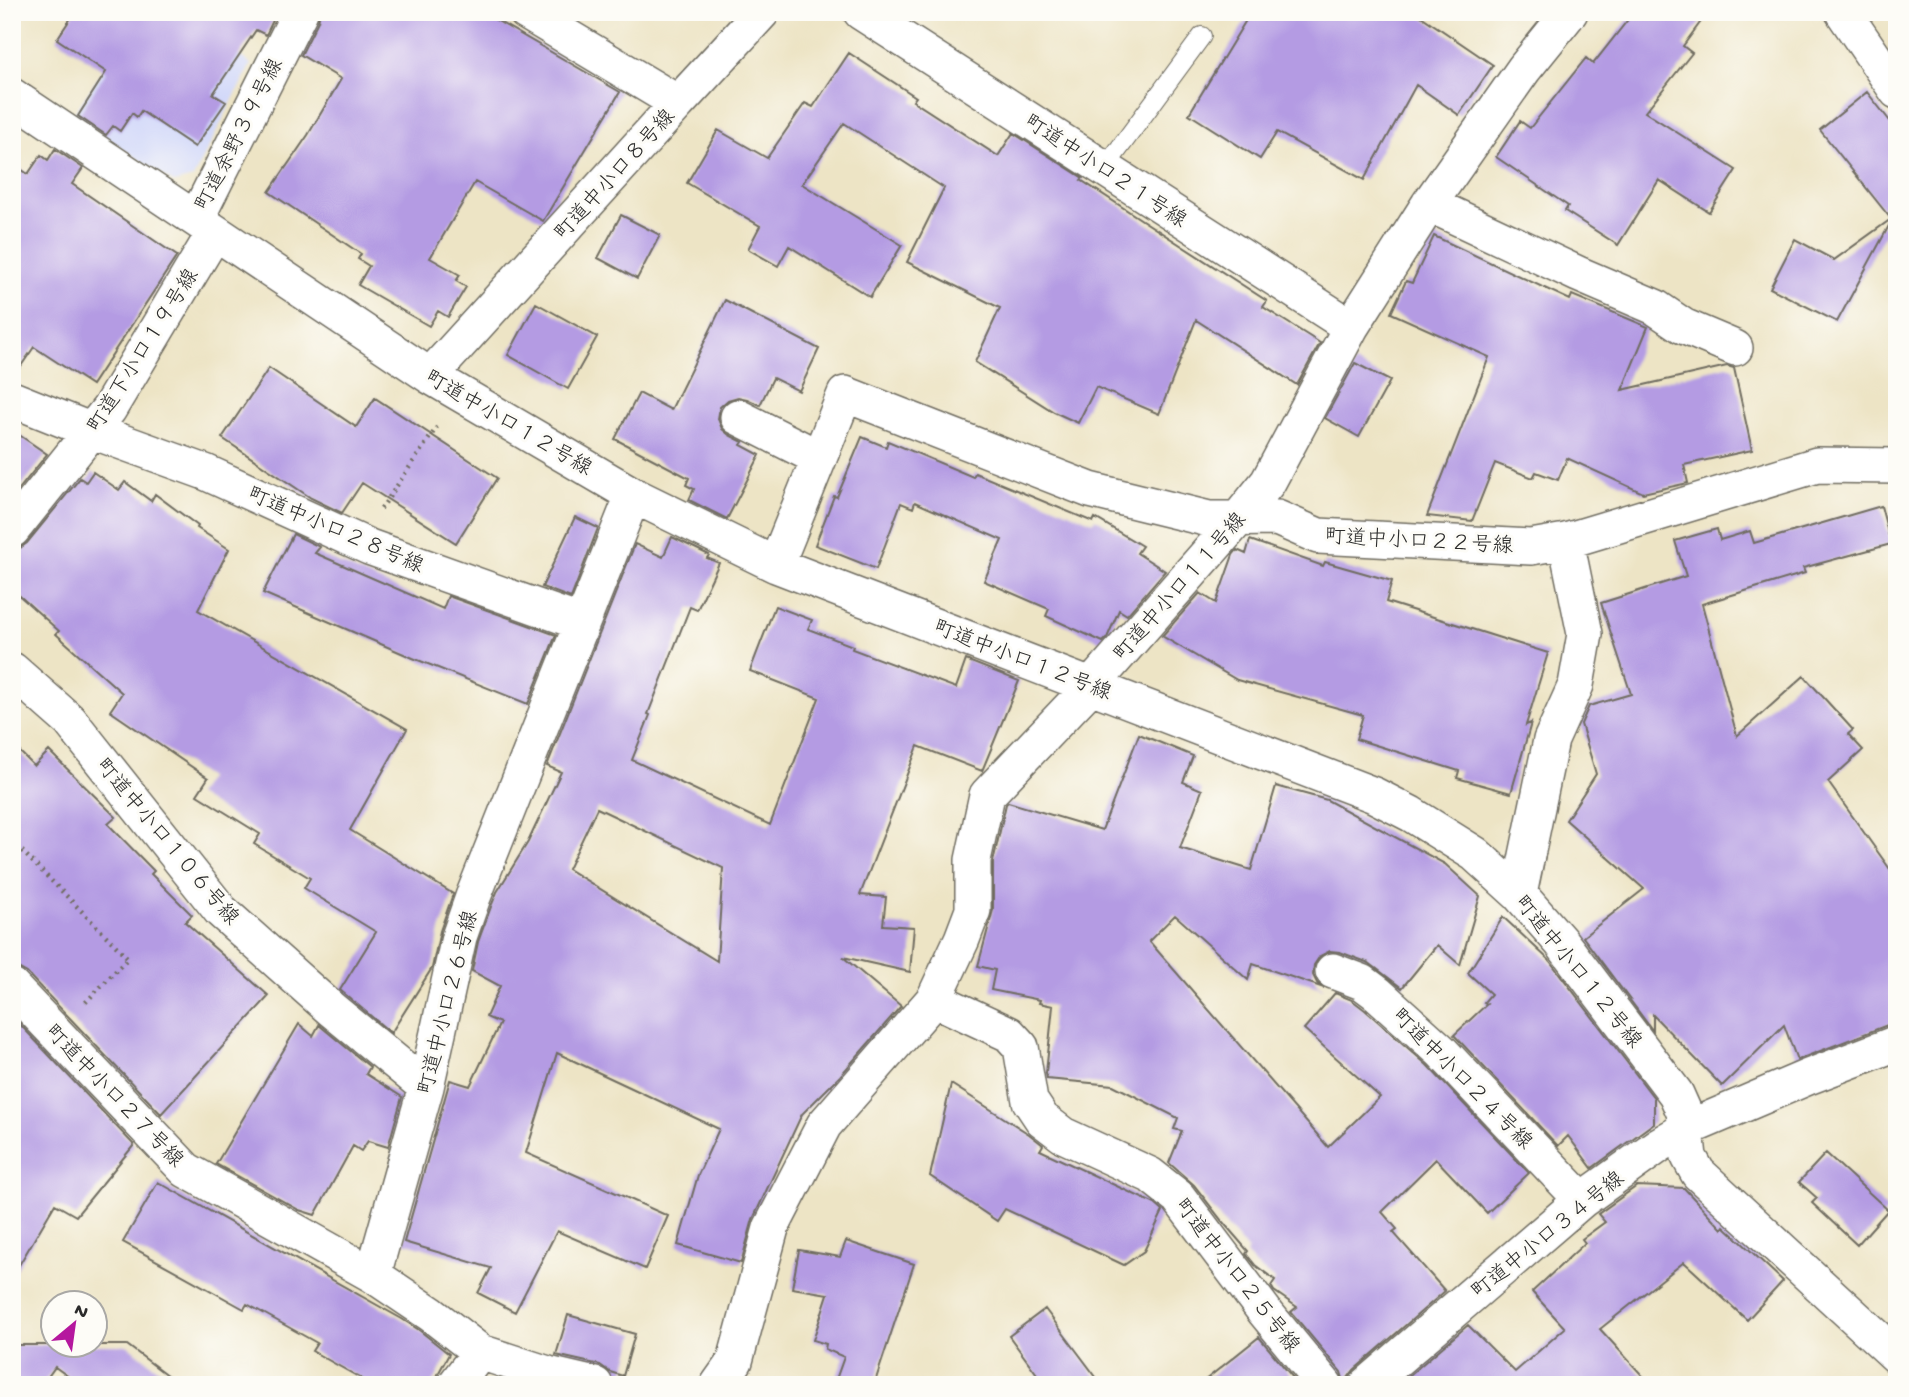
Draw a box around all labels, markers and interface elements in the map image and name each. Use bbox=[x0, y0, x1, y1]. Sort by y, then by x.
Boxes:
street label: 町道余野３９号線 bbox=[191, 55, 290, 216]
street label: 町道中小口８号線 bbox=[550, 104, 682, 247]
street label: 町道中小口２１号線 bbox=[1018, 109, 1191, 235]
street label: 町道下小口１９号線 bbox=[83, 265, 206, 439]
street label: 町道中小口１２号線 bbox=[419, 365, 596, 483]
street label: 町道中小口２８号線 bbox=[243, 482, 427, 581]
street label: 町道中小口１１号線 bbox=[1109, 507, 1253, 668]
street label: 町道中小口２２号線 bbox=[1324, 524, 1514, 561]
street label: 町道中小口１２号線 bbox=[929, 615, 1115, 708]
street label: 町道中小口１０６号線 bbox=[88, 753, 244, 932]
street label: 町道中小口１２号線 bbox=[1507, 891, 1647, 1055]
street label: 町道中小口２６号線 bbox=[413, 908, 485, 1098]
street label: 町道中小口２４号線 bbox=[1385, 1003, 1538, 1156]
street label: 町道中小口２７号線 bbox=[38, 1019, 189, 1174]
street label: 町道中小口３４号線 bbox=[1467, 1166, 1631, 1306]
street label: 町道中小口２５号線 bbox=[1167, 1194, 1305, 1359]
north arrow bbox=[38, 1288, 108, 1358]
text: N bbox=[70, 1299, 92, 1325]

